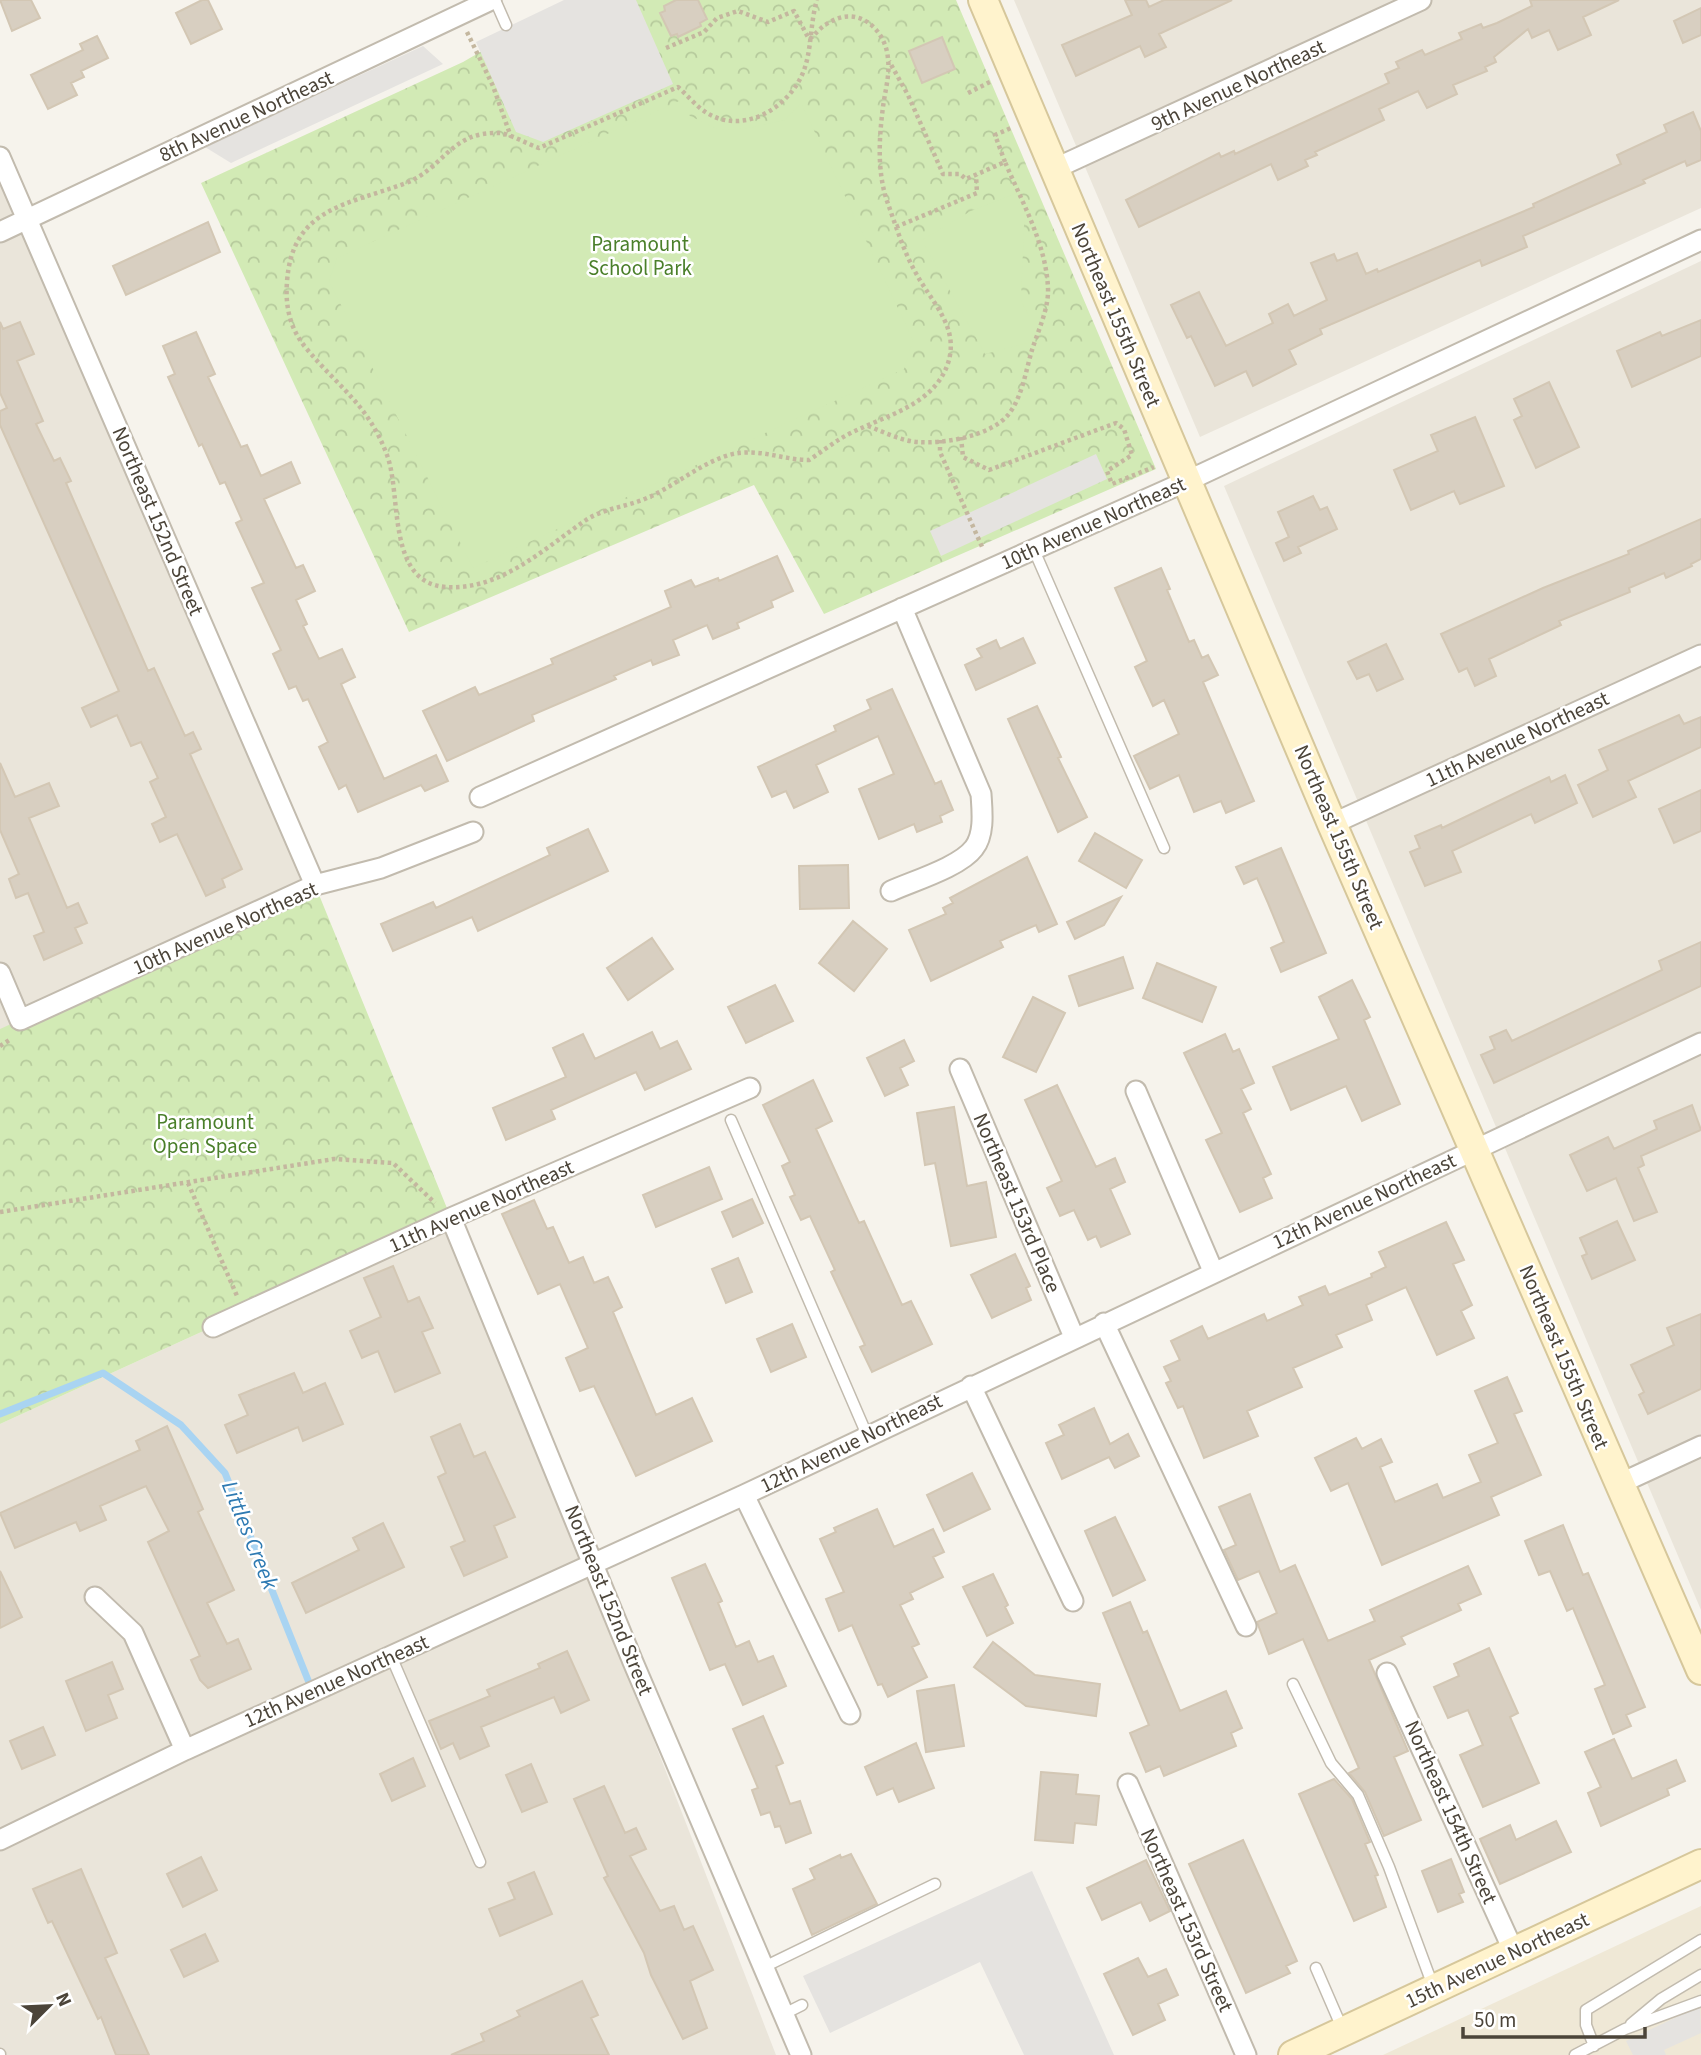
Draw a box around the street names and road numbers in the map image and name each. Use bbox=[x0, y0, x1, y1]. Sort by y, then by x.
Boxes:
street label: 9th Avenue Northeast bbox=[1146, 31, 1330, 139]
street label: 8th Avenue Northeast bbox=[154, 62, 338, 170]
street label: Northeast 155th Street bbox=[1064, 218, 1168, 412]
street label: Northeast 152nd Street bbox=[105, 422, 211, 620]
street label: 10th Avenue Northeast bbox=[996, 469, 1190, 577]
street label: 11th Avenue Northeast bbox=[1420, 683, 1614, 795]
street label: Northeast 155th Street bbox=[1287, 740, 1391, 934]
street label: 10th Avenue Northeast bbox=[128, 874, 322, 982]
street label: Northeast 153rd Place bbox=[966, 1108, 1068, 1298]
street label: 12th Avenue Northeast bbox=[1267, 1145, 1461, 1257]
street label: 11th Avenue Northeast bbox=[384, 1152, 578, 1260]
street label: Northeast 155th Street bbox=[1512, 1260, 1616, 1454]
street label: 12th Avenue Northeast bbox=[755, 1386, 947, 1500]
street label: Northeast 152nd Street bbox=[557, 1501, 661, 1699]
street label: 12th Avenue Northeast bbox=[239, 1627, 433, 1735]
street label: Northeast 154th Street bbox=[1397, 1716, 1505, 1908]
street label: Northeast 153rd Street bbox=[1133, 1823, 1241, 2017]
street label: 15th Avenue Northeast bbox=[1400, 1904, 1594, 2016]

